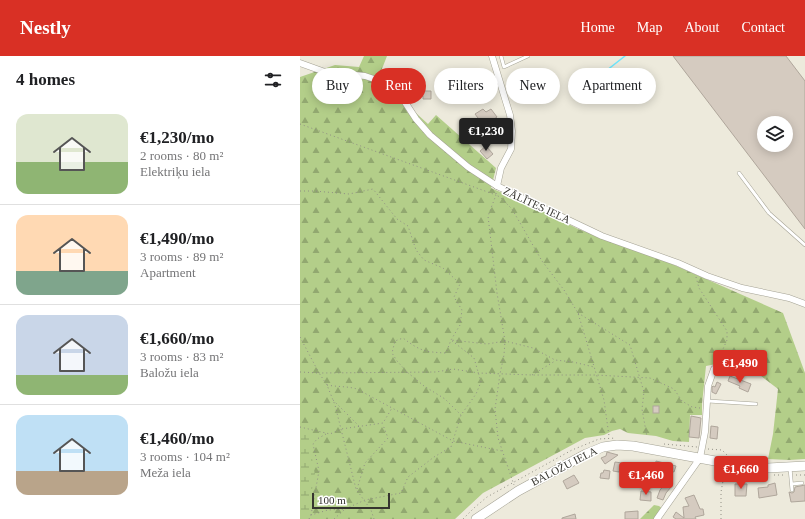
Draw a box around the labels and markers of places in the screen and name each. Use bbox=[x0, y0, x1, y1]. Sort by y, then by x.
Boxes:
pin: €1,230 bbox=[453, 118, 519, 152]
pin: €1,490 bbox=[707, 350, 773, 384]
pin: €1,660 bbox=[708, 456, 774, 490]
pin: €1,460 bbox=[613, 462, 679, 496]

